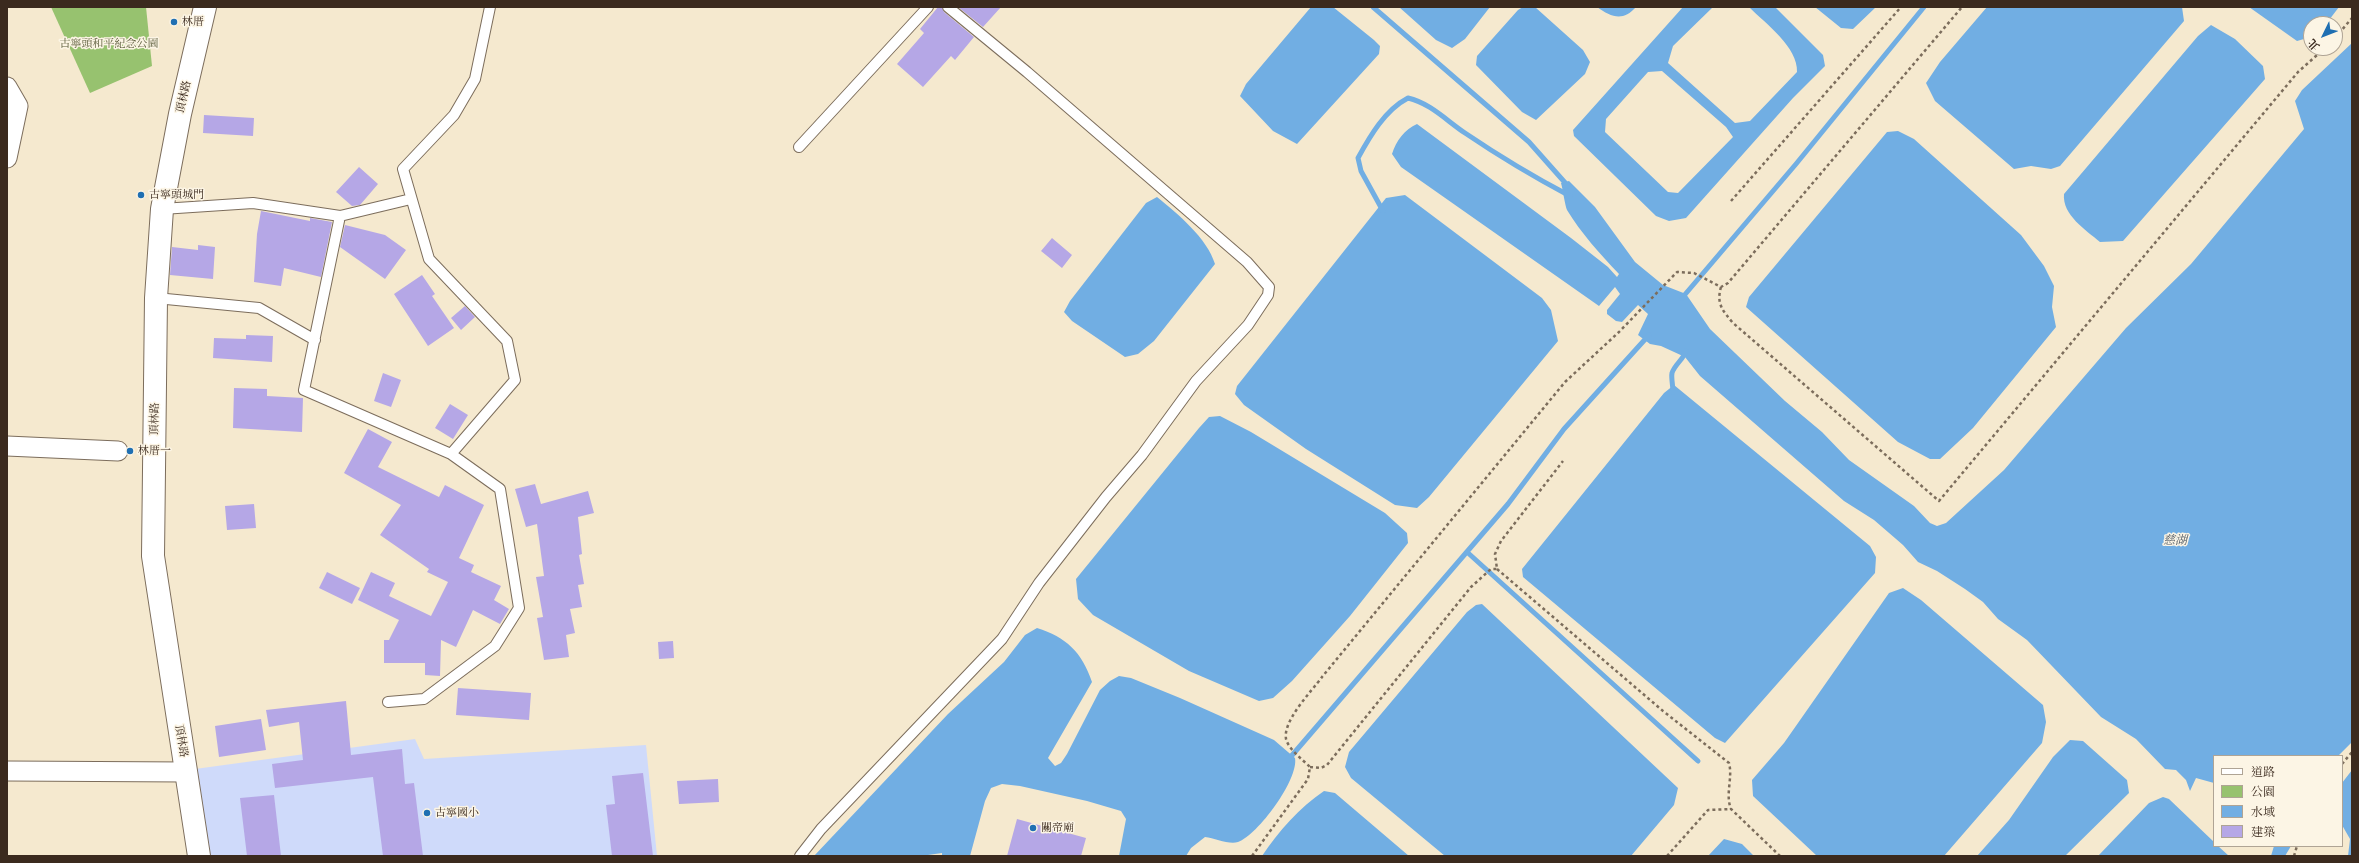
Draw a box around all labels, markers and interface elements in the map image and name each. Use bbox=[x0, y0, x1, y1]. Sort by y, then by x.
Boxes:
place label: 林厝 bbox=[182, 15, 204, 29]
north arrow bbox=[2303, 16, 2343, 56]
marker: 林厝 bbox=[169, 17, 179, 27]
text: 北 bbox=[2307, 36, 2322, 52]
park label: 古寧頭和平紀念公園 bbox=[60, 37, 158, 51]
street label: 頂林路 bbox=[174, 79, 194, 115]
place label: 古寧頭城門 bbox=[149, 188, 204, 202]
marker: 古寧頭城門 bbox=[136, 190, 146, 200]
street label: 頂林路 bbox=[148, 402, 162, 436]
place label: 林厝一 bbox=[138, 444, 171, 458]
marker: 林厝一 bbox=[125, 446, 135, 456]
water label: 慈湖 bbox=[2163, 534, 2187, 548]
street label: 頂林路 bbox=[172, 724, 190, 758]
legend bbox=[2213, 755, 2343, 847]
text: 道路 bbox=[2251, 767, 2275, 779]
text: 公園 bbox=[2251, 787, 2275, 799]
place label: 古寧國小 bbox=[435, 806, 479, 820]
text: 水域 bbox=[2251, 807, 2275, 819]
marker: 古寧國小 bbox=[422, 808, 432, 818]
place label: 關帝廟 bbox=[1041, 821, 1074, 835]
marker: 關帝廟 bbox=[1028, 823, 1038, 833]
text: 建築 bbox=[2251, 827, 2275, 839]

